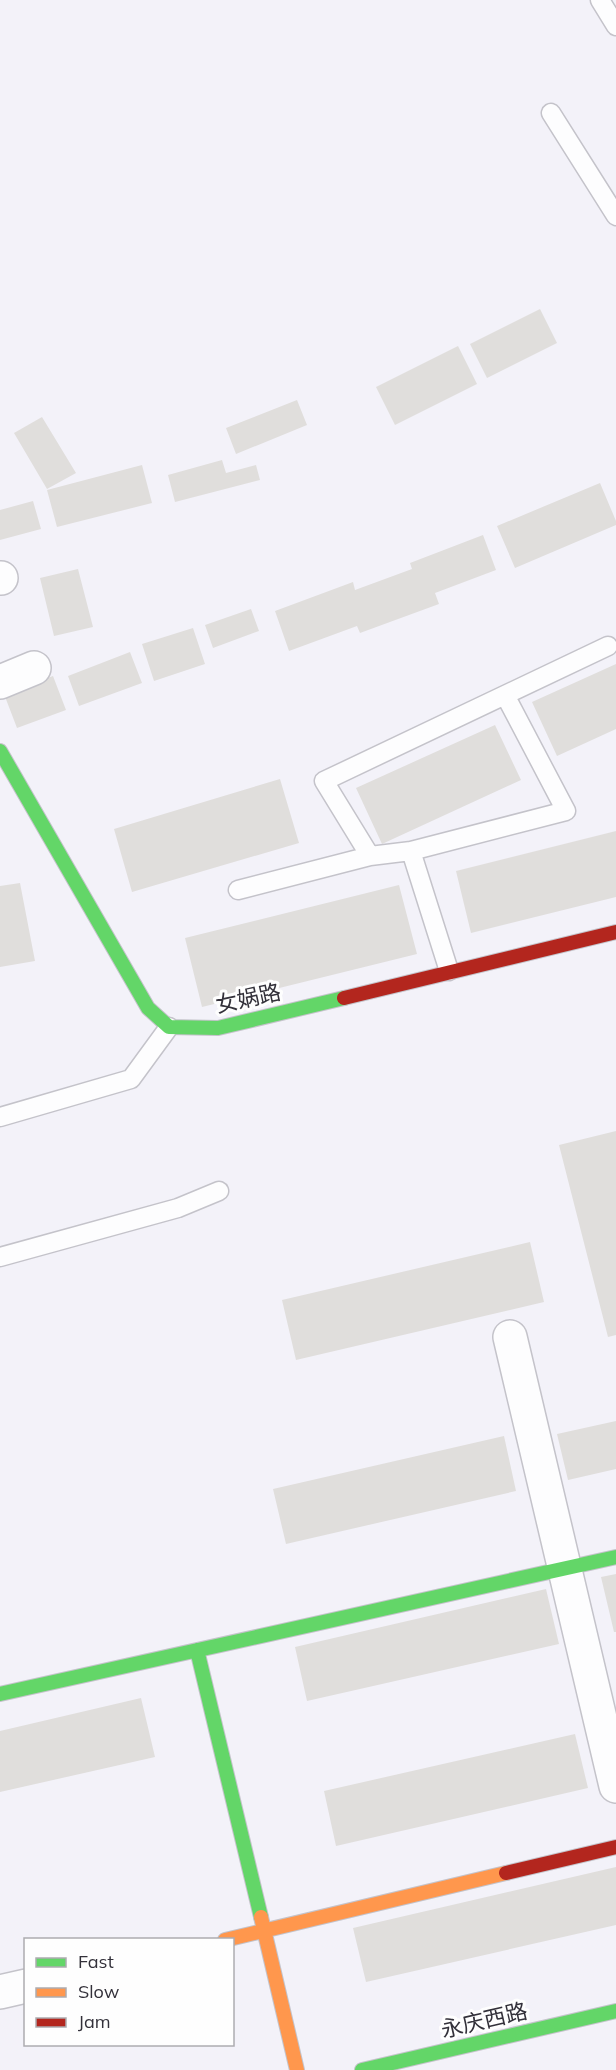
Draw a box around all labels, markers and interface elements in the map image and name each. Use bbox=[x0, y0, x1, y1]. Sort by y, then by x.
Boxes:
street label: 女娲路 bbox=[213, 977, 283, 1019]
legend bbox=[24, 1938, 234, 2046]
text: Fast bbox=[78, 1950, 114, 1973]
text: Slow bbox=[78, 1980, 120, 2003]
street label: 永庆西路 bbox=[438, 1996, 530, 2044]
text: Jam bbox=[78, 2010, 111, 2033]

